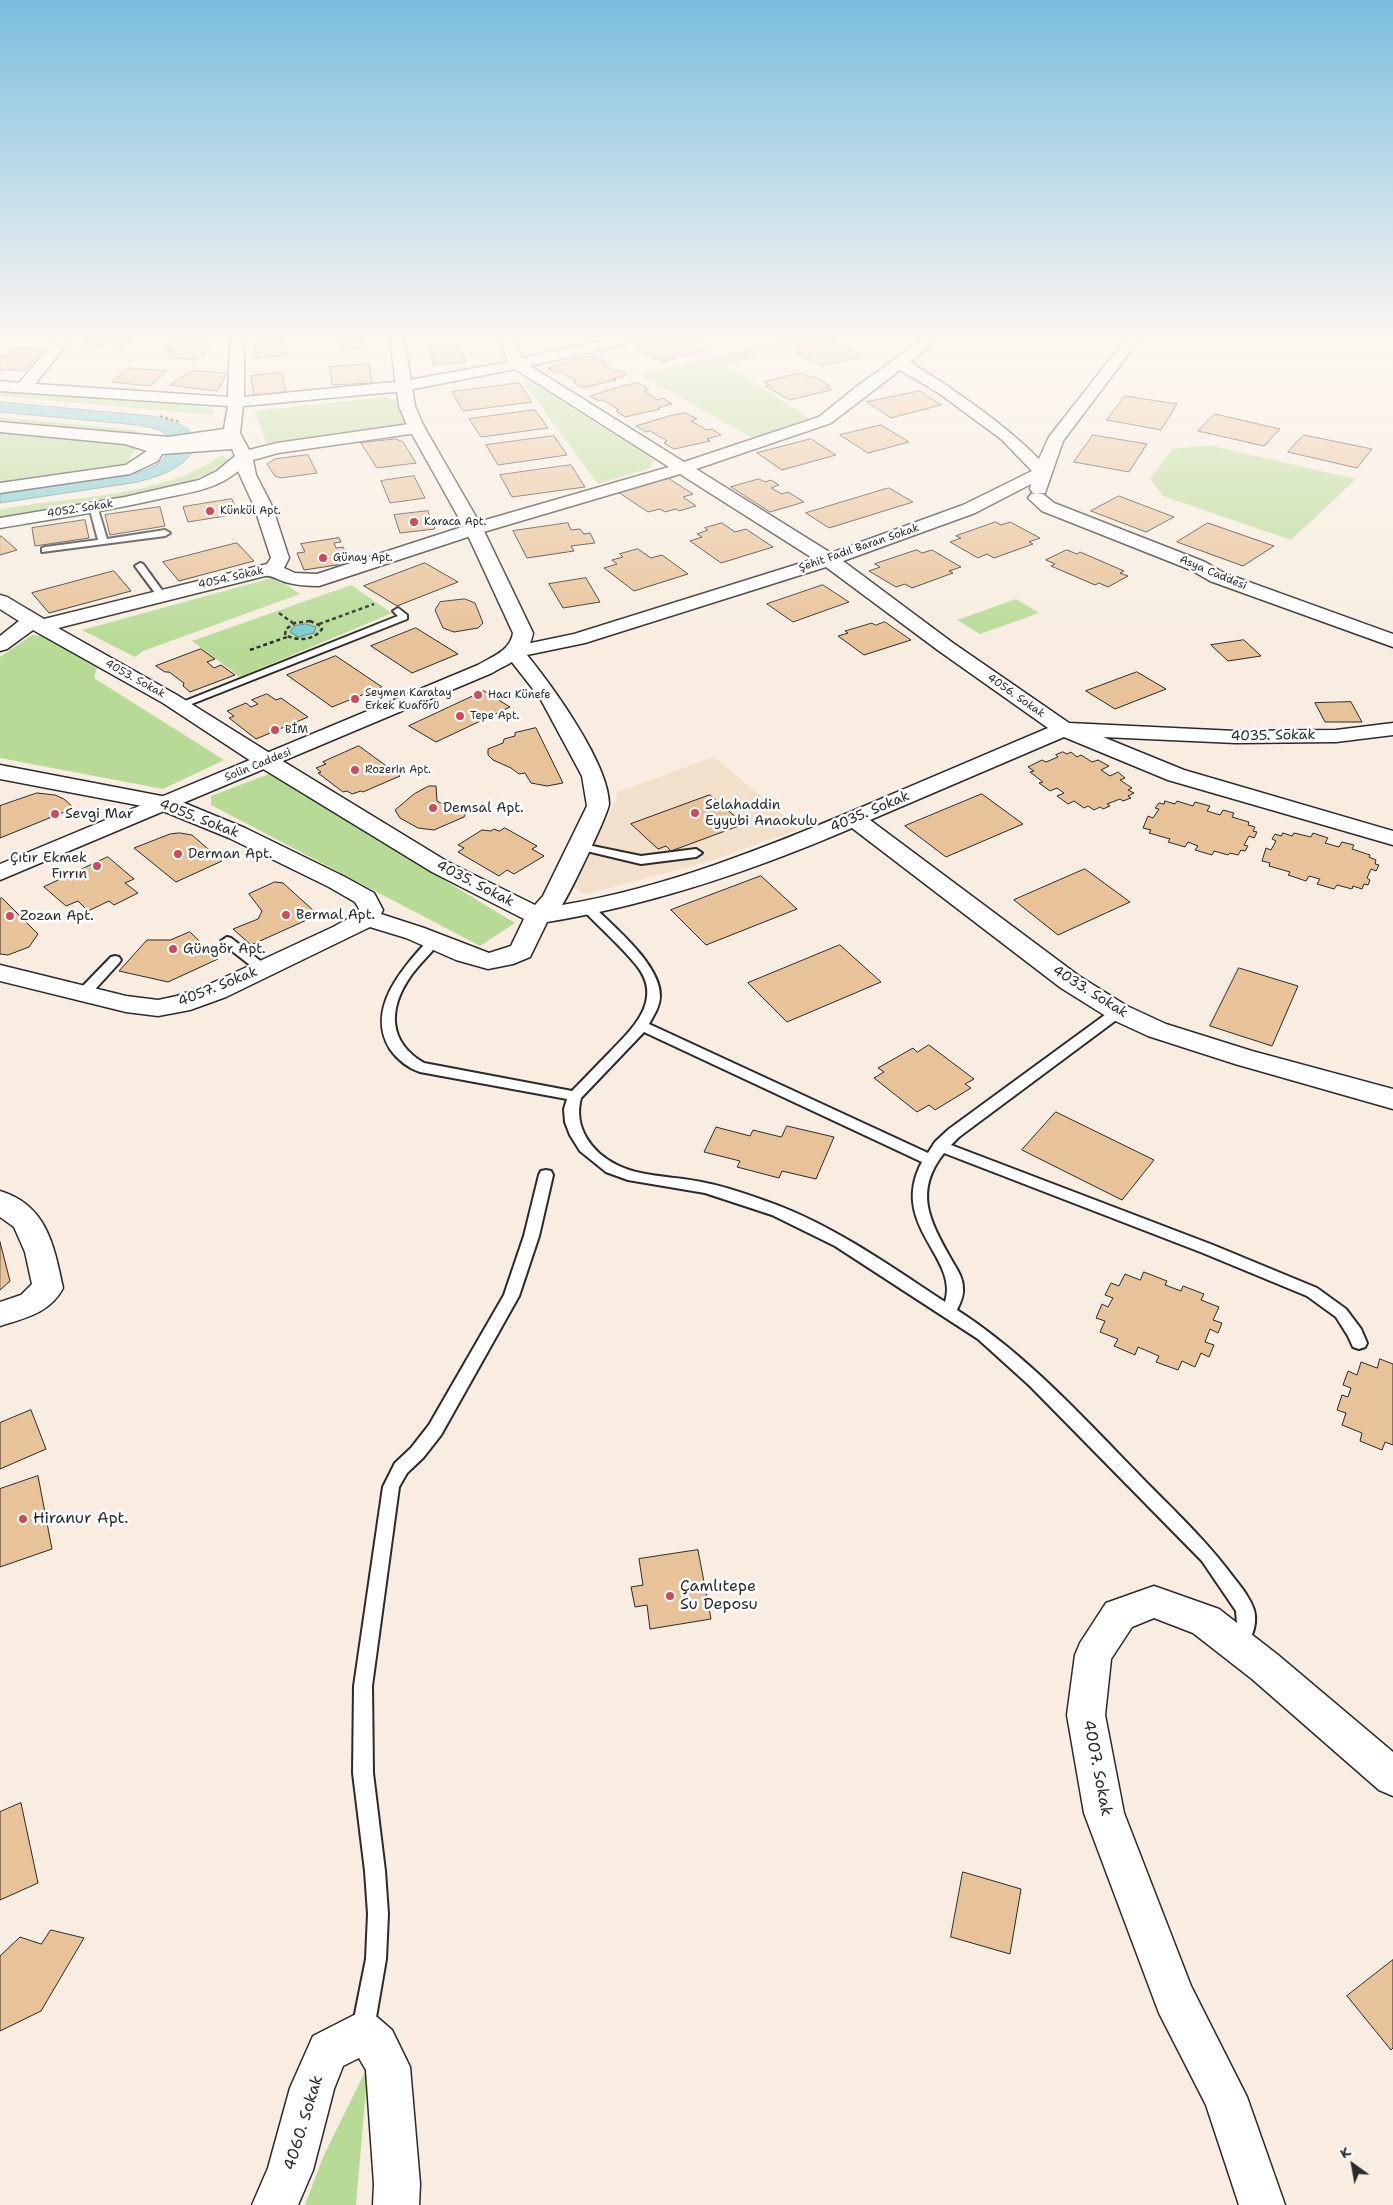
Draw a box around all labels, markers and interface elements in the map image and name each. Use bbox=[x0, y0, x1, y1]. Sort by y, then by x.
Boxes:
street label: 4052. Sokak bbox=[46, 497, 114, 521]
place label: Künkül Apt. bbox=[220, 504, 281, 518]
marker: Künkül Apt. bbox=[204, 505, 216, 517]
place label: Karaca Apt. bbox=[424, 515, 486, 529]
marker: Karaca Apt. bbox=[408, 516, 420, 528]
street label: Şehit Fadıl Baran Sokak bbox=[797, 521, 921, 575]
place label: Günay Apt. bbox=[333, 551, 393, 565]
marker: Günay Apt. bbox=[317, 552, 329, 564]
street label: Asya Caddesi bbox=[1178, 553, 1248, 593]
street label: 4054. Sokak bbox=[197, 564, 265, 592]
street label: 4053. Sokak bbox=[103, 657, 167, 701]
street label: 4056. Sokak bbox=[985, 671, 1047, 721]
place label: Seymen Karatay Erkek Kuaförü bbox=[365, 686, 452, 712]
place label: Hacı Künefe bbox=[488, 688, 550, 702]
marker: Hacı Künefe bbox=[472, 689, 484, 701]
marker: Seymen Karatay Erkek Kuaförü bbox=[349, 693, 361, 705]
place label: Tepe Apt. bbox=[470, 709, 519, 723]
marker: Tepe Apt. bbox=[454, 710, 466, 722]
place label: BİM bbox=[285, 723, 308, 737]
marker: BİM bbox=[269, 724, 281, 736]
street label: 4035. Sokak bbox=[1230, 727, 1316, 745]
street label: Solin Caddesi bbox=[223, 746, 293, 784]
place label: Rozerin Apt. bbox=[365, 763, 431, 777]
marker: Rozerin Apt. bbox=[349, 764, 361, 776]
street label: 4035. Sokak bbox=[828, 788, 912, 836]
street label: 4055. Sokak bbox=[157, 796, 241, 842]
place label: Selahaddin Eyyubi Anaokulu bbox=[705, 797, 817, 830]
place label: Demsal Apt. bbox=[443, 800, 524, 816]
marker: Demsal Apt. bbox=[427, 802, 439, 814]
place label: Sevgi Mar bbox=[65, 806, 133, 822]
marker: Selahaddin Eyyubi Anaokulu bbox=[689, 807, 701, 819]
marker: Sevgi Mar bbox=[49, 808, 61, 820]
place label: Derman Apt. bbox=[188, 846, 272, 862]
marker: Derman Apt. bbox=[172, 848, 184, 860]
place label: Çıtır Ekmek Fırrın bbox=[10, 850, 87, 882]
street label: 4035. Sokak bbox=[433, 857, 517, 911]
marker: Çıtır Ekmek Fırrın bbox=[91, 860, 103, 872]
place label: Bermal Apt. bbox=[296, 907, 375, 923]
place label: Zozan Apt. bbox=[20, 908, 94, 924]
marker: Bermal Apt. bbox=[280, 909, 292, 921]
marker: Zozan Apt. bbox=[4, 910, 16, 922]
place label: Güngör Apt. bbox=[183, 941, 266, 957]
marker: Güngör Apt. bbox=[167, 943, 179, 955]
street label: 4033. Sokak bbox=[1049, 962, 1131, 1022]
street label: 4057. Sokak bbox=[176, 963, 260, 1011]
place label: Hiranur Apt. bbox=[33, 1509, 128, 1529]
marker: Hiranur Apt. bbox=[17, 1513, 29, 1525]
place label: Çamlıtepe Su Deposu bbox=[680, 1577, 758, 1615]
marker: Çamlıtepe Su Deposu bbox=[664, 1590, 676, 1602]
street label: 4007. Sokak bbox=[1078, 1718, 1116, 1818]
street label: 4060. Sokak bbox=[280, 2073, 328, 2173]
north arrow bbox=[1328, 2140, 1378, 2190]
text: K bbox=[1336, 2142, 1354, 2162]

